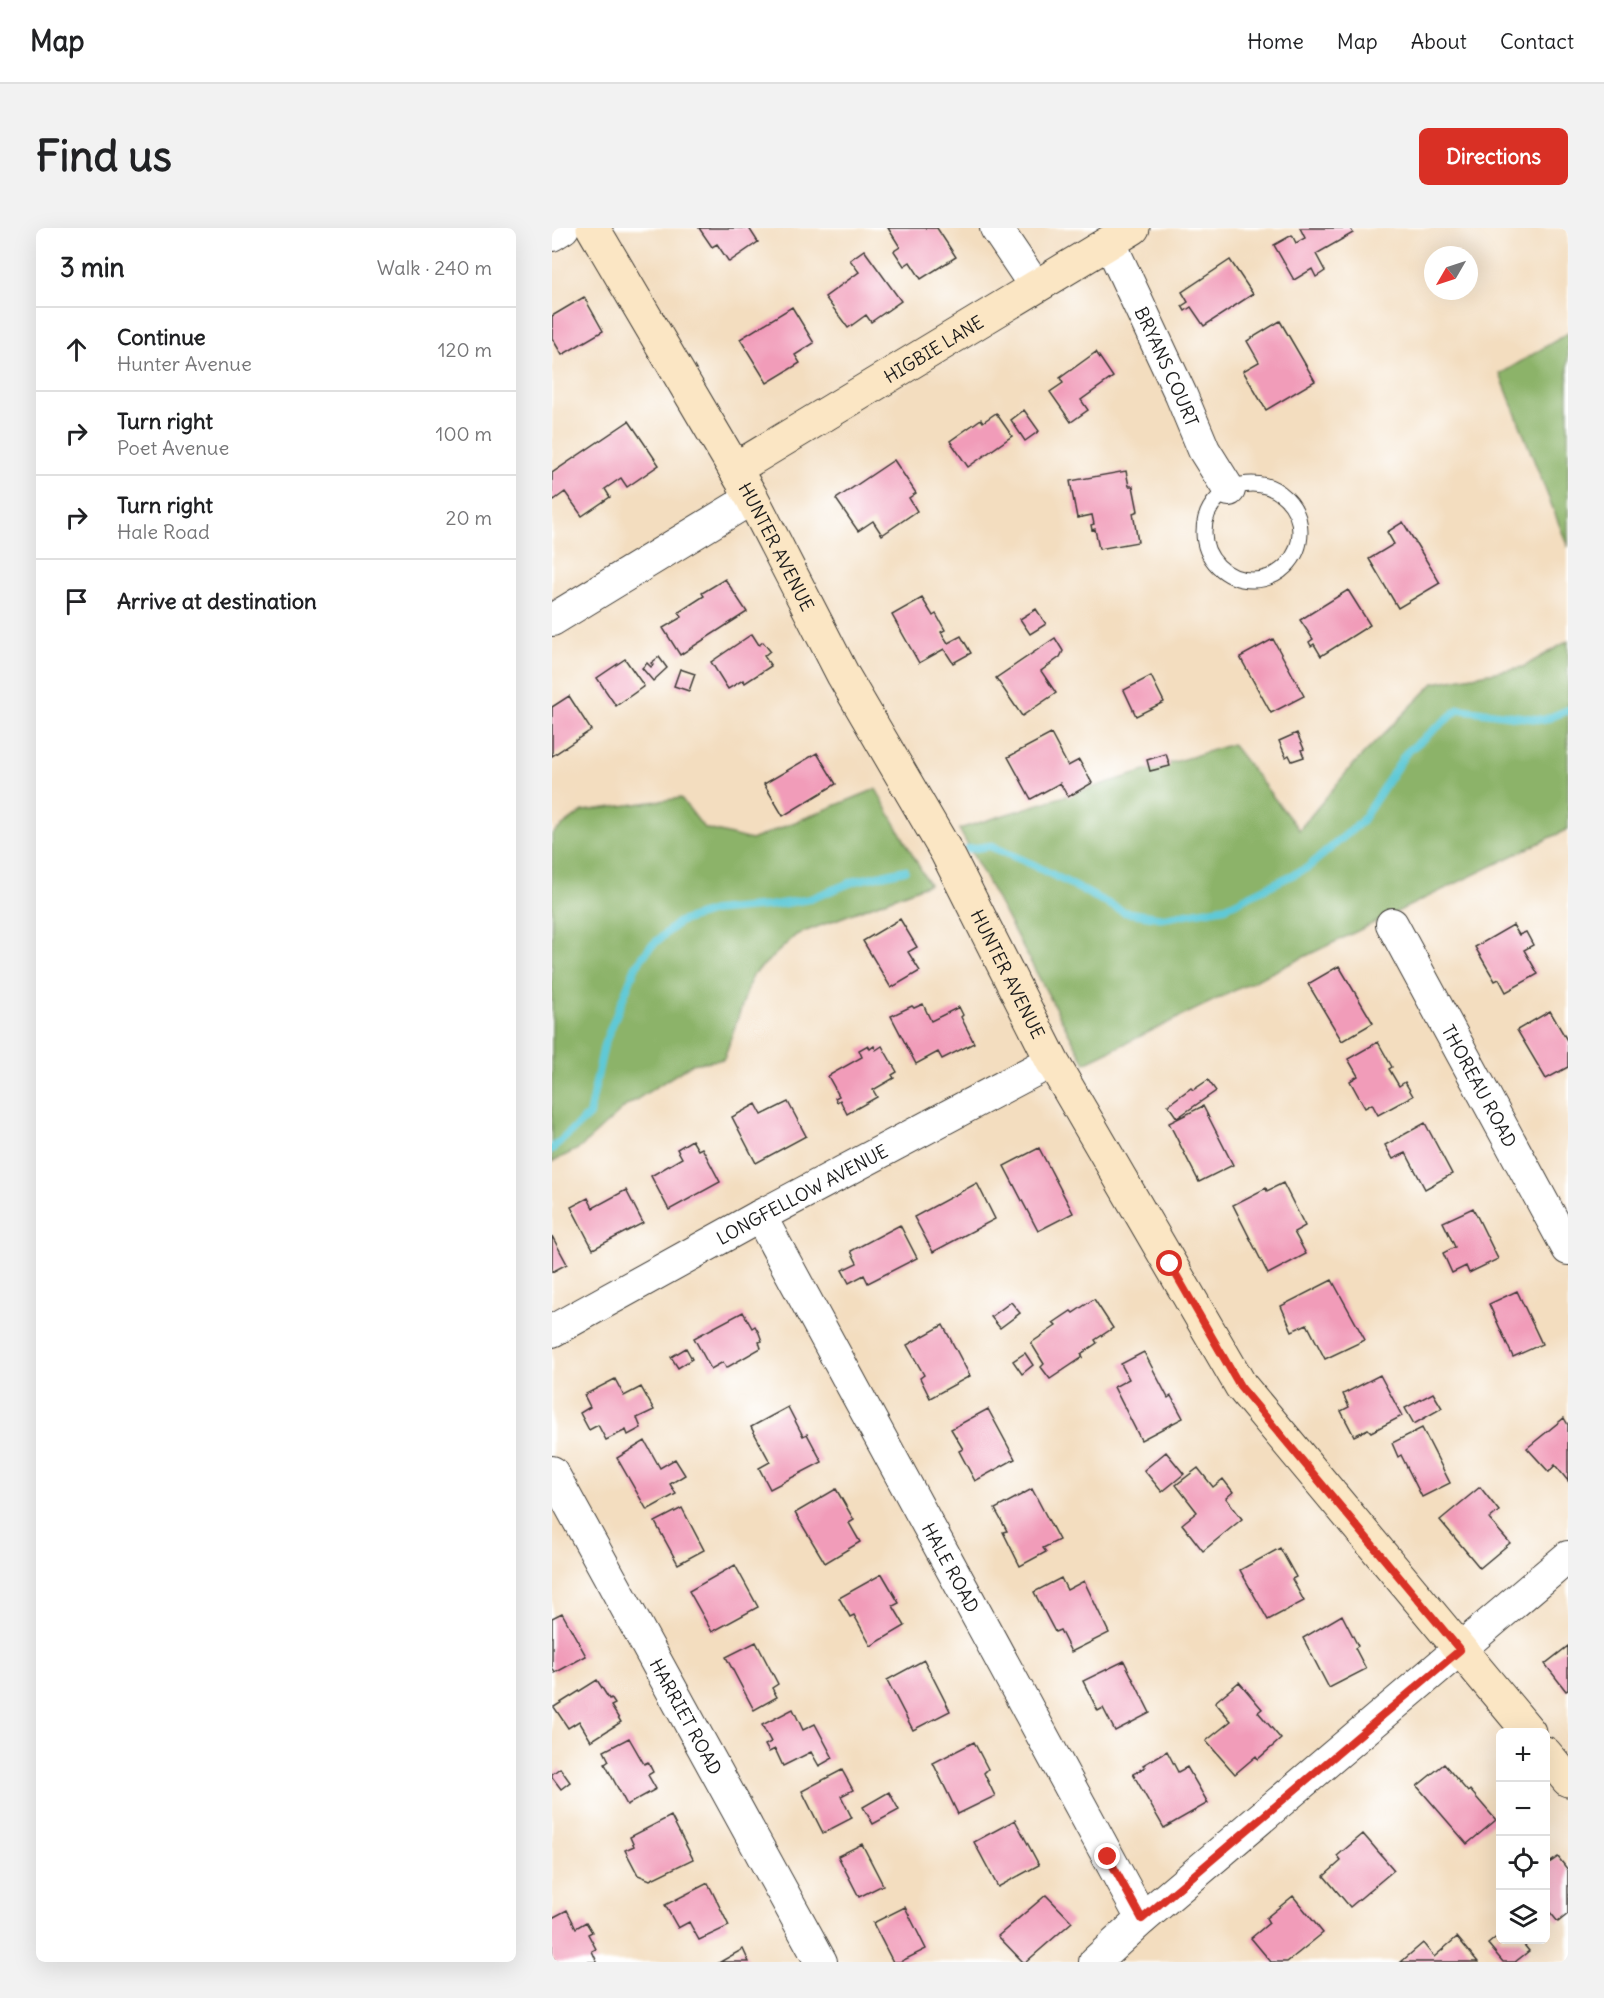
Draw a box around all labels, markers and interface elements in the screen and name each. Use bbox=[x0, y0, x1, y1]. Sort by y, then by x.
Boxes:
text: Map bbox=[30, 23, 84, 59]
text: Home bbox=[1247, 28, 1304, 55]
text: Map bbox=[1337, 28, 1378, 55]
text: About bbox=[1411, 28, 1467, 55]
text: Contact bbox=[1500, 28, 1574, 55]
button: Directions bbox=[1419, 128, 1568, 185]
text: Find us bbox=[36, 130, 172, 182]
north arrow bbox=[1424, 246, 1478, 300]
text: 3 min bbox=[60, 251, 125, 284]
text: Walk · 240 m bbox=[377, 255, 492, 280]
street label: BRYANS COURT bbox=[1130, 303, 1204, 430]
street label: HIGBIE LANE bbox=[879, 310, 987, 388]
text: Continue bbox=[117, 323, 206, 351]
icon: ahead bbox=[60, 333, 93, 366]
text: 120 m bbox=[438, 337, 492, 362]
text: Hunter Avenue bbox=[117, 351, 252, 376]
text: Turn right bbox=[117, 407, 213, 435]
icon: right bbox=[60, 417, 93, 450]
text: 100 m bbox=[435, 421, 492, 446]
text: Poet Avenue bbox=[117, 435, 229, 460]
street label: HUNTER AVENUE bbox=[734, 478, 820, 615]
text: Turn right bbox=[117, 491, 213, 519]
icon: right bbox=[60, 501, 93, 534]
text: 20 m bbox=[446, 505, 492, 530]
text: Hale Road bbox=[117, 519, 210, 544]
icon: arrive bbox=[60, 585, 93, 618]
text: Arrive at destination bbox=[117, 587, 317, 615]
street label: HUNTER AVENUE bbox=[966, 906, 1050, 1042]
street label: THOREAU ROAD bbox=[1437, 1020, 1522, 1151]
street label: LONGFELLOW AVENUE bbox=[712, 1139, 891, 1249]
route start bbox=[1156, 1250, 1182, 1276]
street label: HALE ROAD bbox=[917, 1519, 985, 1616]
street label: HARRIET ROAD bbox=[645, 1654, 727, 1779]
map controls bbox=[1496, 1728, 1550, 1944]
button: + bbox=[1496, 1728, 1550, 1782]
button: − bbox=[1496, 1782, 1550, 1836]
button: locate bbox=[1496, 1836, 1550, 1890]
route end bbox=[1094, 1843, 1120, 1869]
button: layers bbox=[1496, 1890, 1550, 1944]

